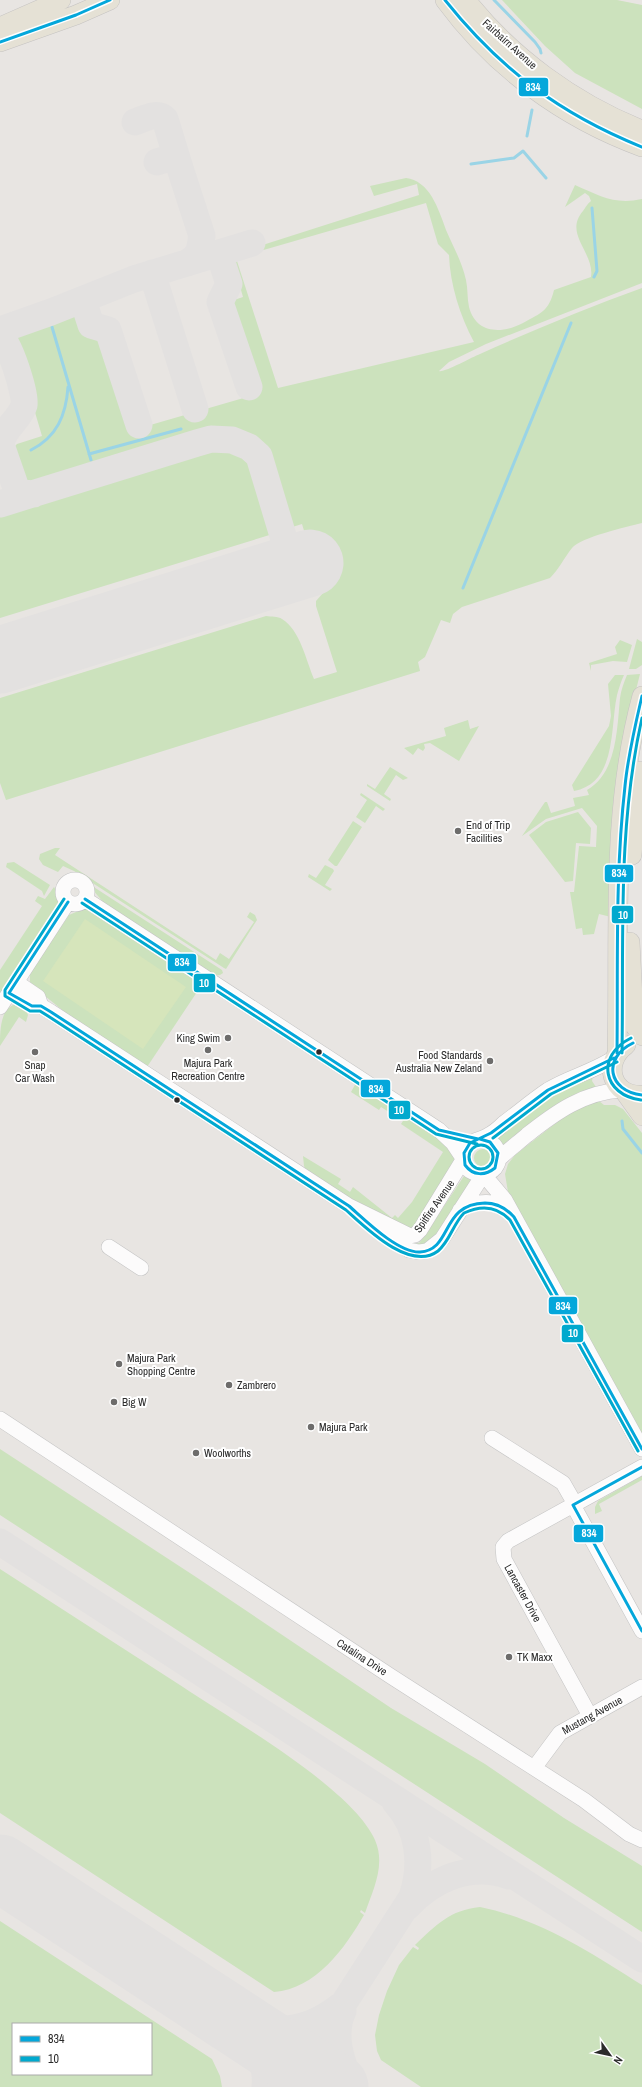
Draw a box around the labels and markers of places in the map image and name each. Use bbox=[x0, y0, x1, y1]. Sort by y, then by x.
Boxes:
place label: End of Trip Facilities bbox=[466, 818, 510, 845]
marker: End of Trip Facilities bbox=[453, 826, 463, 836]
place label: King Swim bbox=[176, 1031, 220, 1045]
marker: King Swim bbox=[223, 1033, 233, 1043]
marker: Majura Park Recreation Centre bbox=[203, 1045, 213, 1055]
marker: Snap Car Wash bbox=[30, 1047, 40, 1057]
unlabelled marker bbox=[314, 1047, 324, 1057]
place label: Food Standards Australia New Zeland bbox=[395, 1048, 482, 1075]
place label: Majura Park Recreation Centre bbox=[171, 1056, 245, 1083]
marker: Food Standards Australia New Zeland bbox=[485, 1056, 495, 1066]
place label: Snap Car Wash bbox=[15, 1058, 55, 1085]
unlabelled marker bbox=[172, 1095, 182, 1105]
place label: Majura Park Shopping Centre bbox=[127, 1351, 195, 1378]
marker: Majura Park Shopping Centre bbox=[114, 1359, 124, 1369]
place label: Zambrero bbox=[237, 1378, 276, 1392]
marker: Zambrero bbox=[224, 1380, 234, 1390]
place label: Big W bbox=[122, 1395, 147, 1409]
marker: Big W bbox=[109, 1397, 119, 1407]
place label: Majura Park bbox=[319, 1420, 368, 1434]
marker: Majura Park bbox=[306, 1422, 316, 1432]
place label: Woolworths bbox=[204, 1446, 251, 1460]
marker: Woolworths bbox=[191, 1448, 201, 1458]
place label: TK Maxx bbox=[517, 1650, 553, 1664]
marker: TK Maxx bbox=[504, 1652, 514, 1662]

